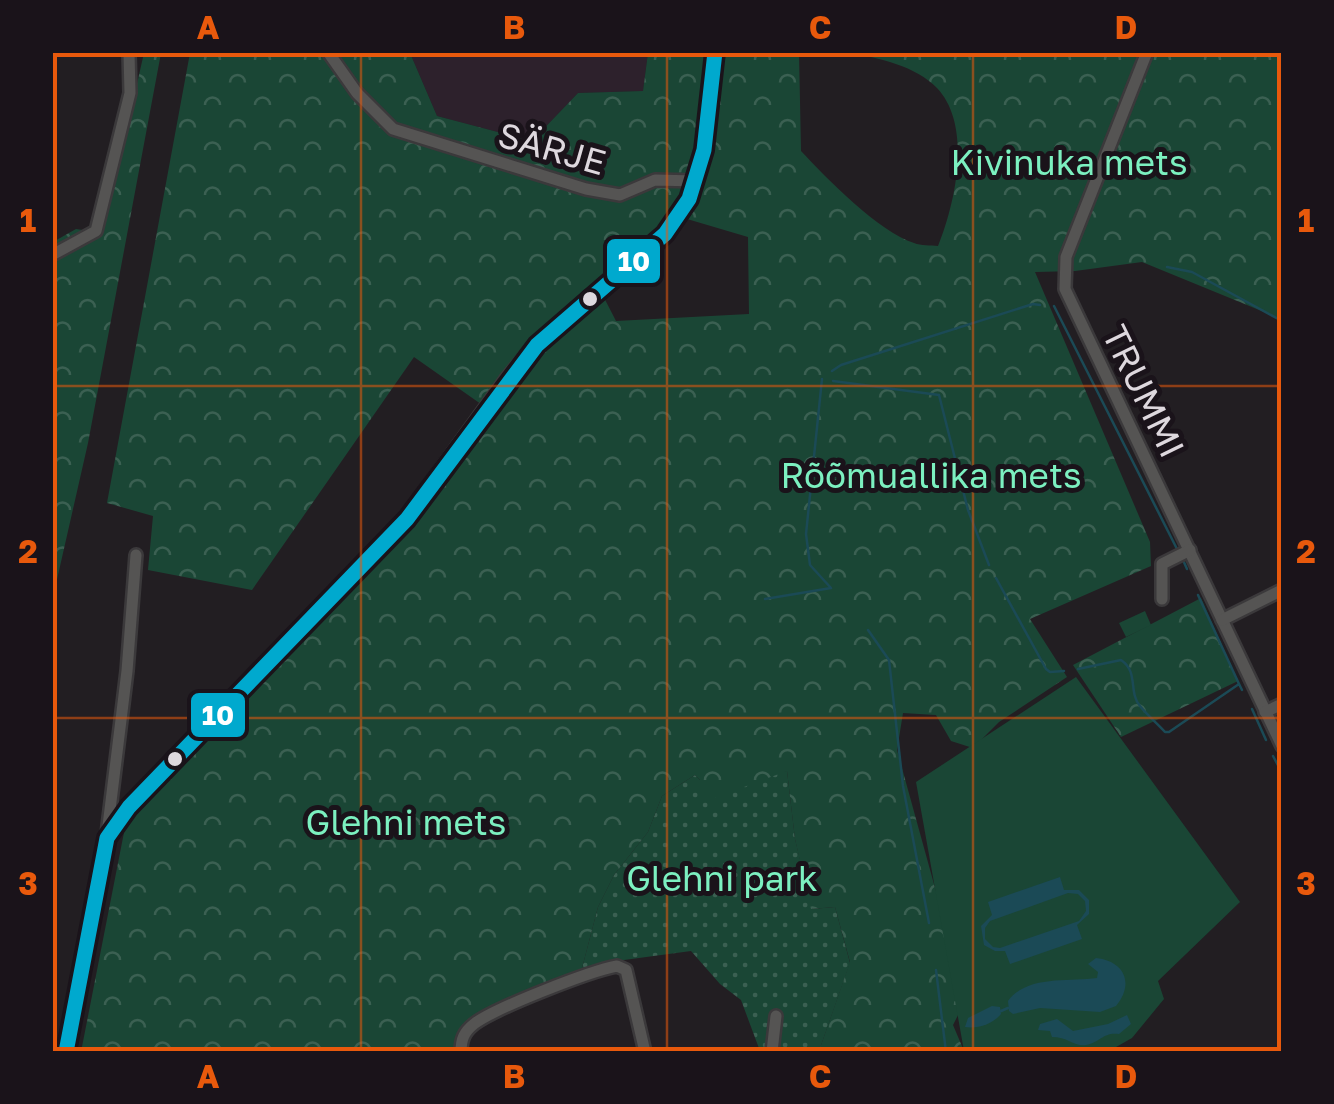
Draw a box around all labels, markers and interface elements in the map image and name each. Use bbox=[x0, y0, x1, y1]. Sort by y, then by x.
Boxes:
text: A bbox=[197, 8, 220, 46]
text: B bbox=[503, 8, 525, 46]
text: C bbox=[809, 8, 831, 46]
text: D bbox=[1115, 8, 1137, 46]
street label: SÄRJE bbox=[493, 113, 611, 183]
park label: Kivinuka mets bbox=[951, 141, 1188, 183]
text: 1 bbox=[20, 201, 36, 239]
text: 1 bbox=[1298, 201, 1314, 239]
line badge: 10 bbox=[605, 237, 662, 285]
text: 10 bbox=[618, 244, 650, 277]
unlabelled marker bbox=[580, 289, 600, 309]
street label: TRUMMI bbox=[1094, 318, 1194, 464]
park label: Rõõmuallika mets bbox=[781, 454, 1081, 496]
text: 2 bbox=[18, 532, 38, 570]
text: 2 bbox=[1296, 532, 1316, 570]
line badge: 10 bbox=[189, 691, 247, 739]
text: 10 bbox=[202, 698, 234, 731]
unlabelled marker bbox=[165, 749, 185, 769]
park label: Glehni mets bbox=[306, 801, 506, 843]
park label: Glehni park bbox=[626, 857, 818, 899]
text: 3 bbox=[18, 864, 38, 902]
text: 3 bbox=[1296, 864, 1316, 902]
text: A bbox=[197, 1057, 220, 1095]
text: B bbox=[503, 1057, 525, 1095]
text: C bbox=[809, 1057, 831, 1095]
text: D bbox=[1115, 1057, 1137, 1095]

